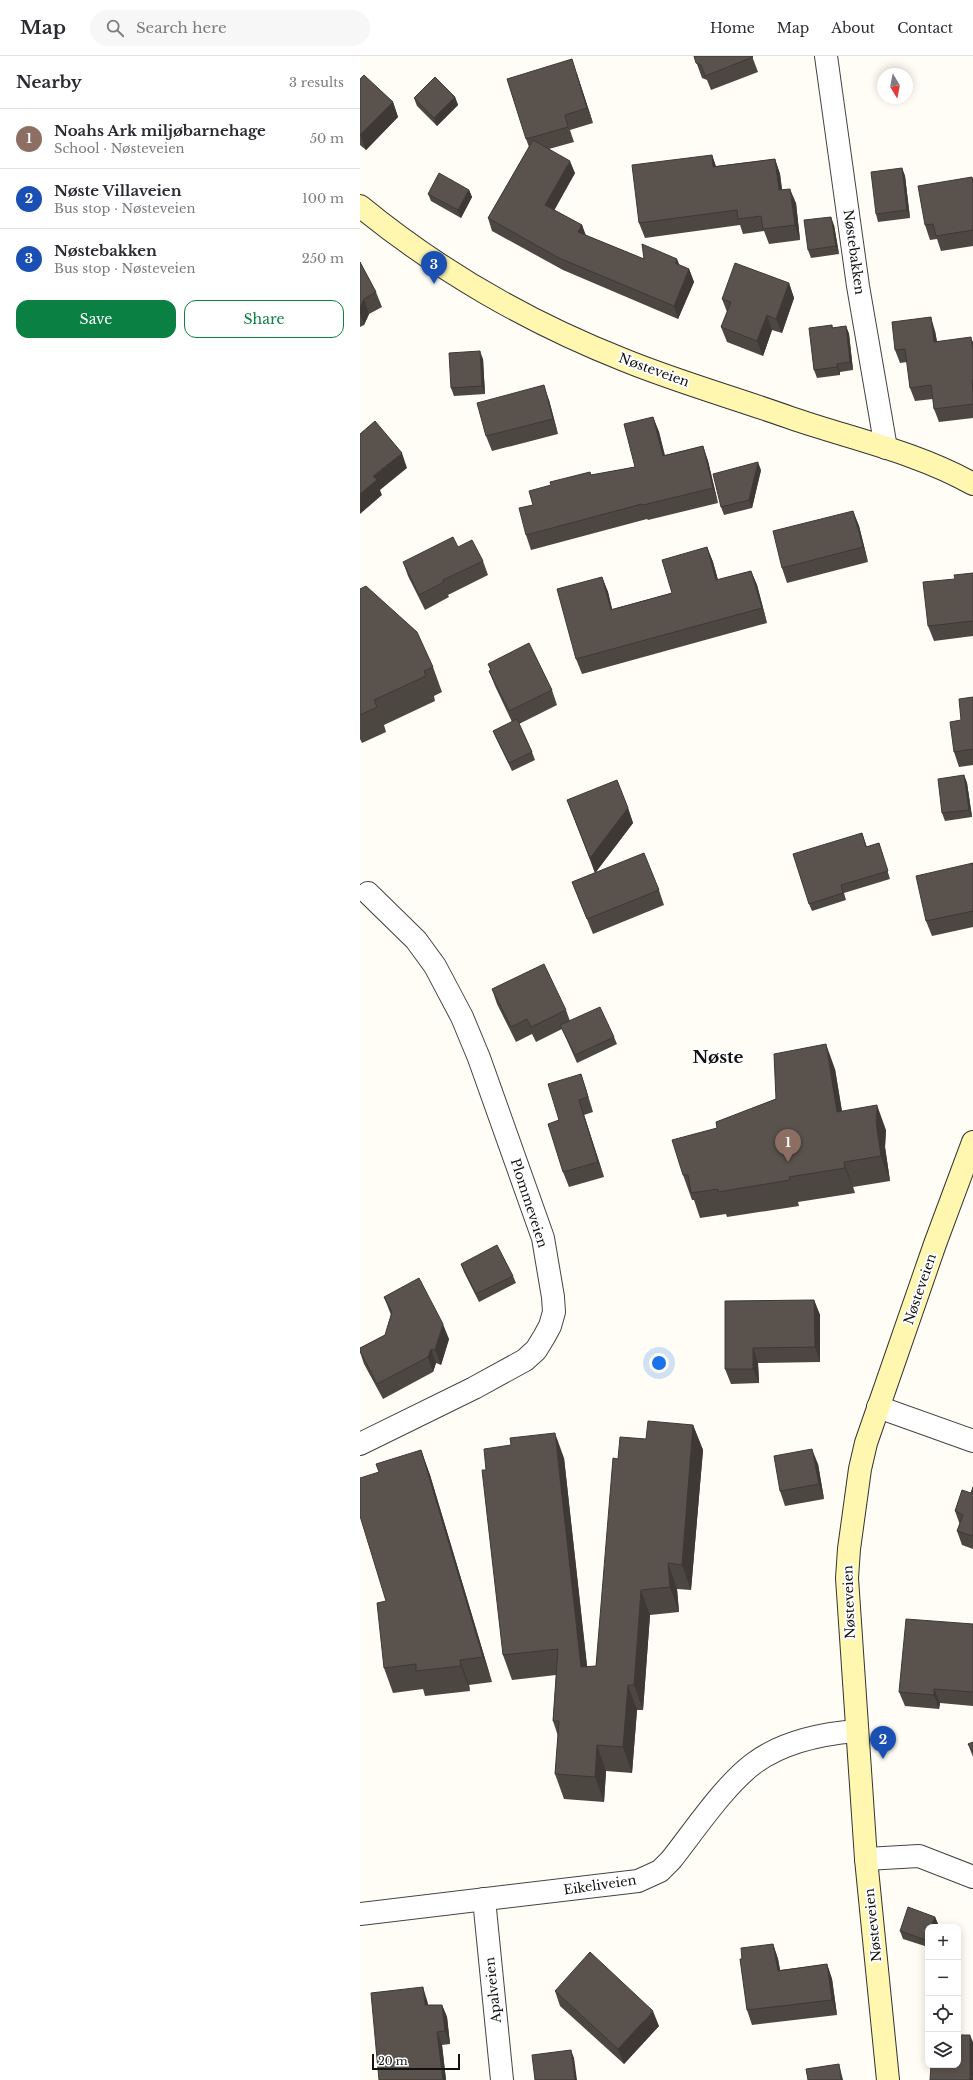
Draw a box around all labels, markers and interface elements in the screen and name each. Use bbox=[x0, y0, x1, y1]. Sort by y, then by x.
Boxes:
search box bbox=[90, 10, 370, 46]
text: Map bbox=[20, 16, 66, 39]
icon: search bbox=[104, 17, 126, 39]
text: Search here bbox=[136, 18, 227, 37]
text: Home bbox=[710, 19, 755, 37]
text: Map bbox=[777, 19, 809, 37]
text: About bbox=[831, 19, 875, 37]
text: Contact bbox=[897, 19, 953, 37]
north arrow bbox=[877, 68, 913, 104]
text: Nearby bbox=[16, 72, 82, 93]
text: 3 results bbox=[289, 74, 344, 91]
text: Noahs Ark miljøbarnehage bbox=[54, 121, 266, 140]
text: 1 bbox=[26, 130, 32, 147]
text: 50 m bbox=[310, 130, 344, 147]
text: School · Nøsteveien bbox=[54, 140, 185, 157]
text: Nøste Villaveien bbox=[54, 181, 182, 200]
text: 2 bbox=[25, 190, 33, 207]
text: 100 m bbox=[302, 190, 344, 207]
text: Bus stop · Nøsteveien bbox=[54, 200, 195, 217]
street label: Nøstebakken bbox=[840, 208, 868, 296]
text: Nøstebakken bbox=[54, 241, 157, 260]
text: 3 bbox=[25, 250, 33, 267]
text: 250 m bbox=[302, 250, 344, 267]
pin: 3 bbox=[421, 251, 447, 284]
text: Bus stop · Nøsteveien bbox=[54, 260, 195, 277]
button: Save bbox=[16, 300, 176, 338]
button: Share bbox=[184, 300, 344, 338]
street label: Nøsteveien bbox=[616, 349, 692, 391]
district label: Nøste bbox=[692, 1047, 744, 1068]
pin: 1 bbox=[775, 1129, 801, 1162]
street label: Plommeveien bbox=[507, 1156, 551, 1250]
street label: Nøsteveien bbox=[900, 1251, 940, 1327]
your location bbox=[649, 1353, 669, 1373]
street label: Nøsteveien bbox=[839, 1565, 859, 1639]
pin: 2 bbox=[870, 1726, 896, 1759]
street label: Eikeliveien bbox=[562, 1871, 638, 1899]
street label: Nøsteveien bbox=[861, 1887, 885, 1963]
map controls bbox=[925, 1924, 961, 2068]
button: + bbox=[925, 1924, 961, 1960]
street label: Apalveien bbox=[481, 1956, 505, 2025]
button: − bbox=[925, 1960, 961, 1996]
button: locate bbox=[925, 1996, 961, 2032]
button: layers bbox=[925, 2032, 961, 2068]
scale bar bbox=[372, 2052, 460, 2071]
text: 20 m bbox=[378, 2054, 408, 2068]

